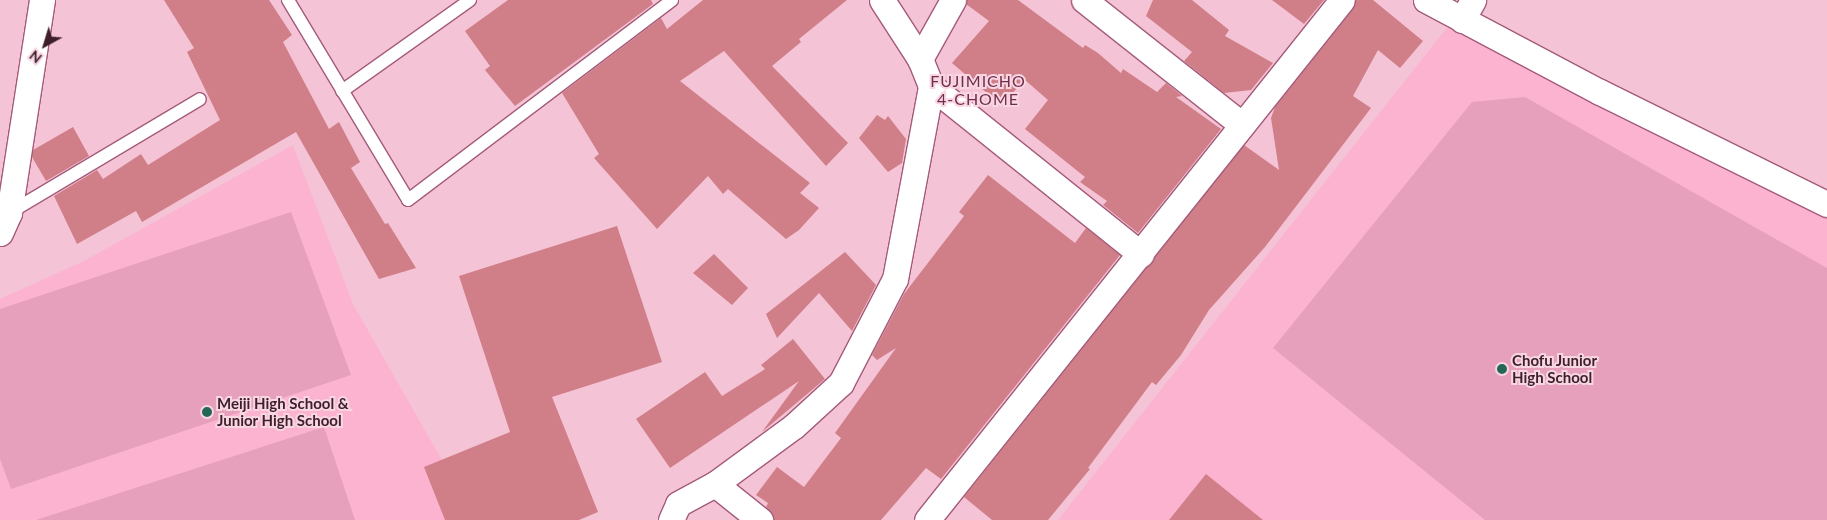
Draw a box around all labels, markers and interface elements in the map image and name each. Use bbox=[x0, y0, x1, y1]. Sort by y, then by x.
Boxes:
north arrow bbox=[20, 20, 70, 70]
text: N bbox=[26, 47, 45, 67]
district label: FUJIMICHO 4-CHOME bbox=[929, 71, 1027, 109]
place label: Chofu Junior High School bbox=[1512, 351, 1597, 386]
marker: Chofu Junior High School bbox=[1496, 363, 1508, 375]
place label: Meiji High School & Junior High School bbox=[217, 394, 349, 429]
marker: Meiji High School & Junior High School bbox=[201, 406, 213, 418]

